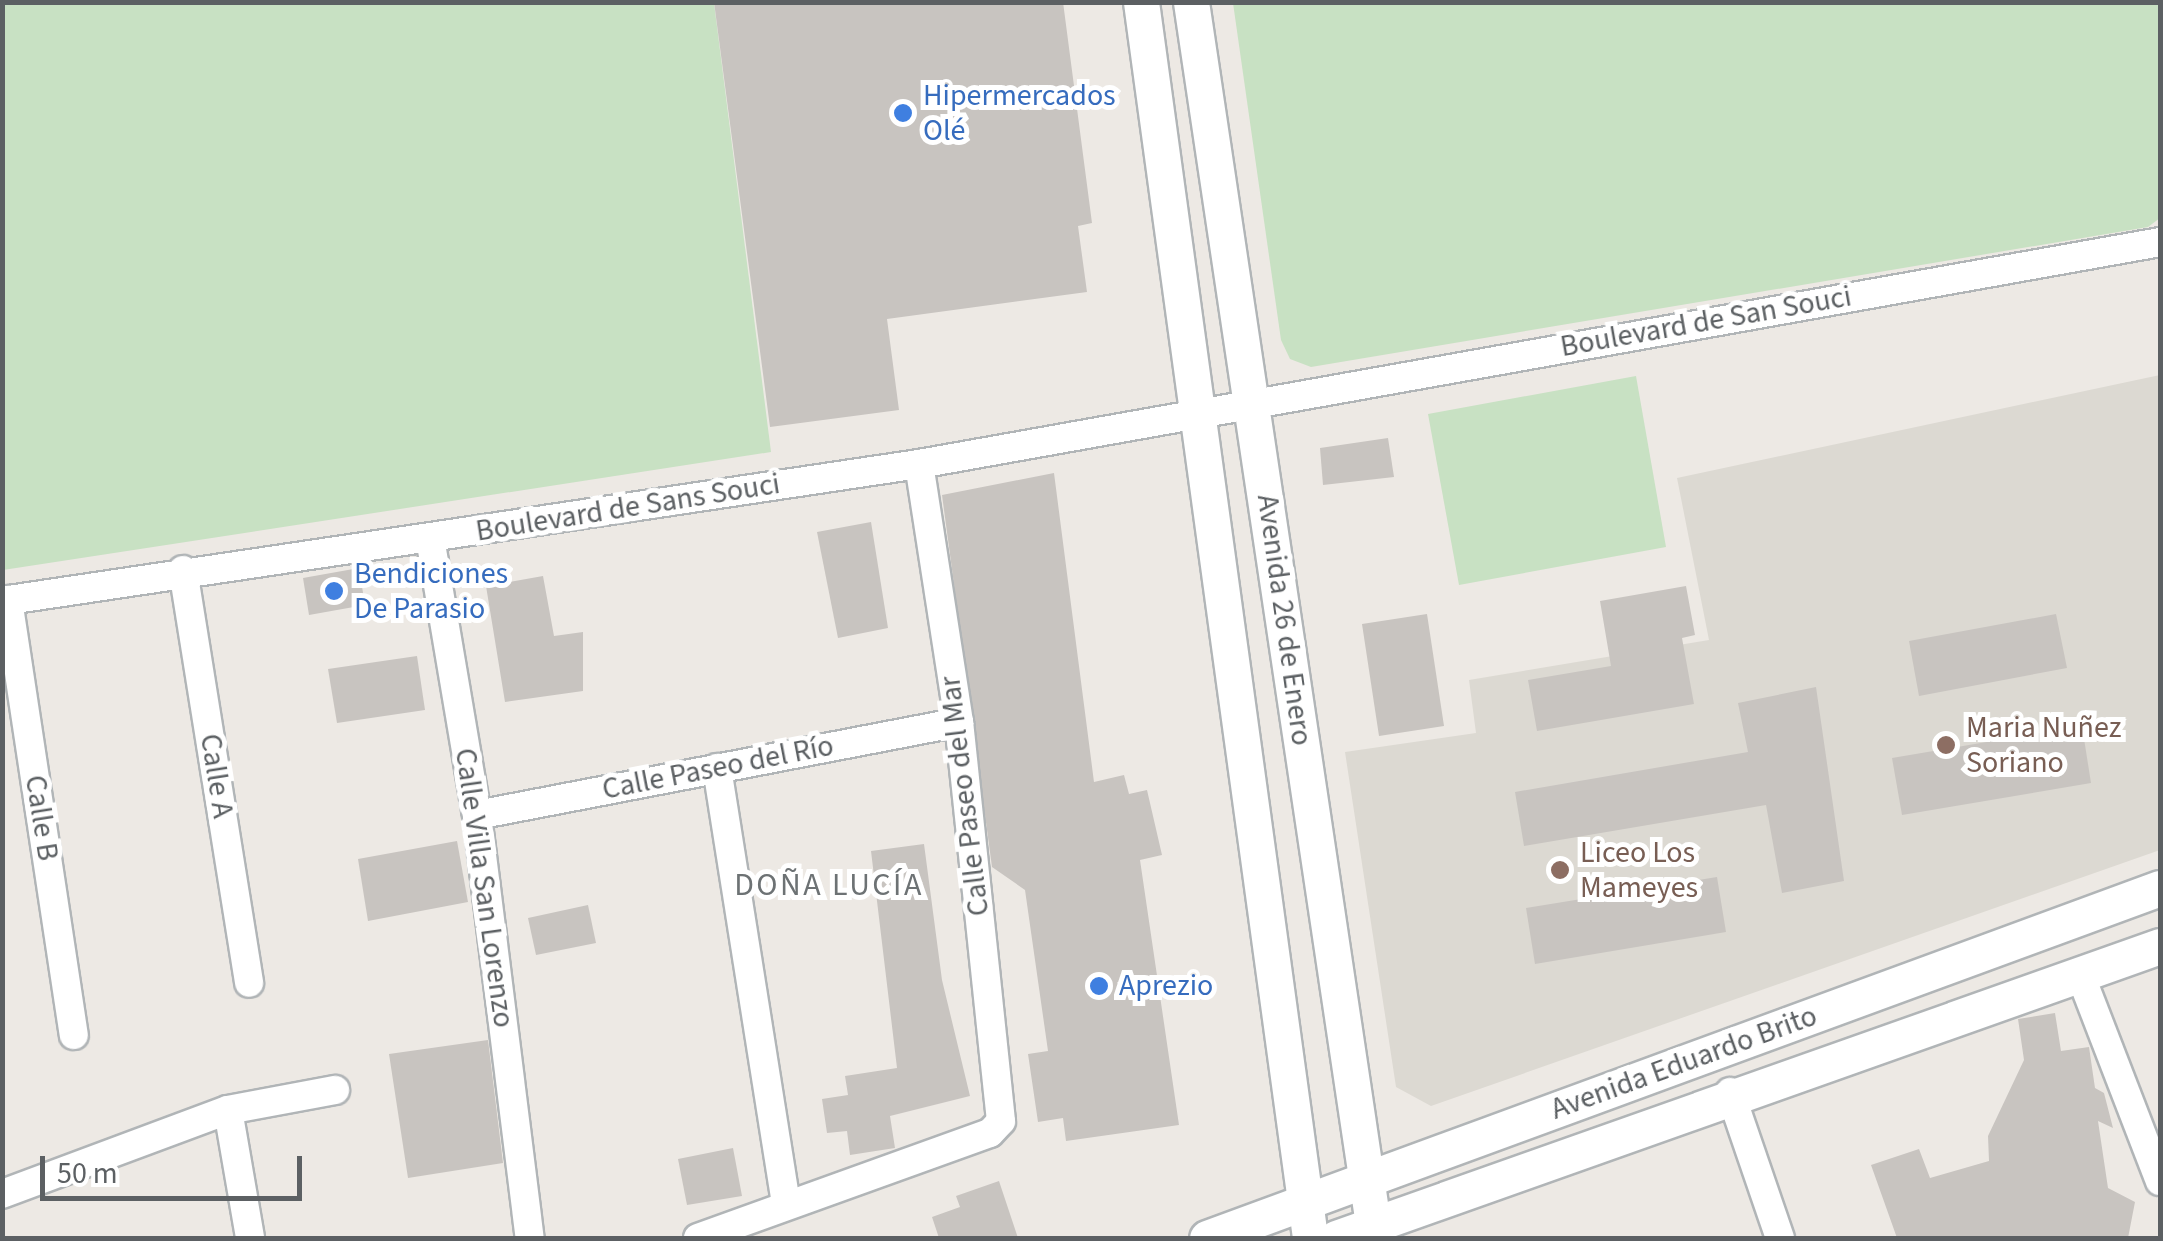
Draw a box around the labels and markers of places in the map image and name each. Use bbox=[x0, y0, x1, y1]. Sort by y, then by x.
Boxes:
place label: Hipermercados Olé bbox=[923, 78, 1116, 148]
marker: Hipermercados Olé bbox=[892, 102, 914, 124]
place label: Bendiciones De Parasio bbox=[354, 556, 508, 626]
marker: Bendiciones De Parasio bbox=[323, 580, 345, 602]
place label: Maria Nuñez Soriano bbox=[1966, 710, 2122, 780]
marker: Maria Nuñez Soriano bbox=[1935, 734, 1957, 756]
place label: Liceo Los Mameyes bbox=[1580, 835, 1698, 906]
marker: Liceo Los Mameyes bbox=[1549, 859, 1571, 881]
place label: Aprezio bbox=[1119, 968, 1213, 1004]
marker: Aprezio bbox=[1088, 975, 1110, 997]

